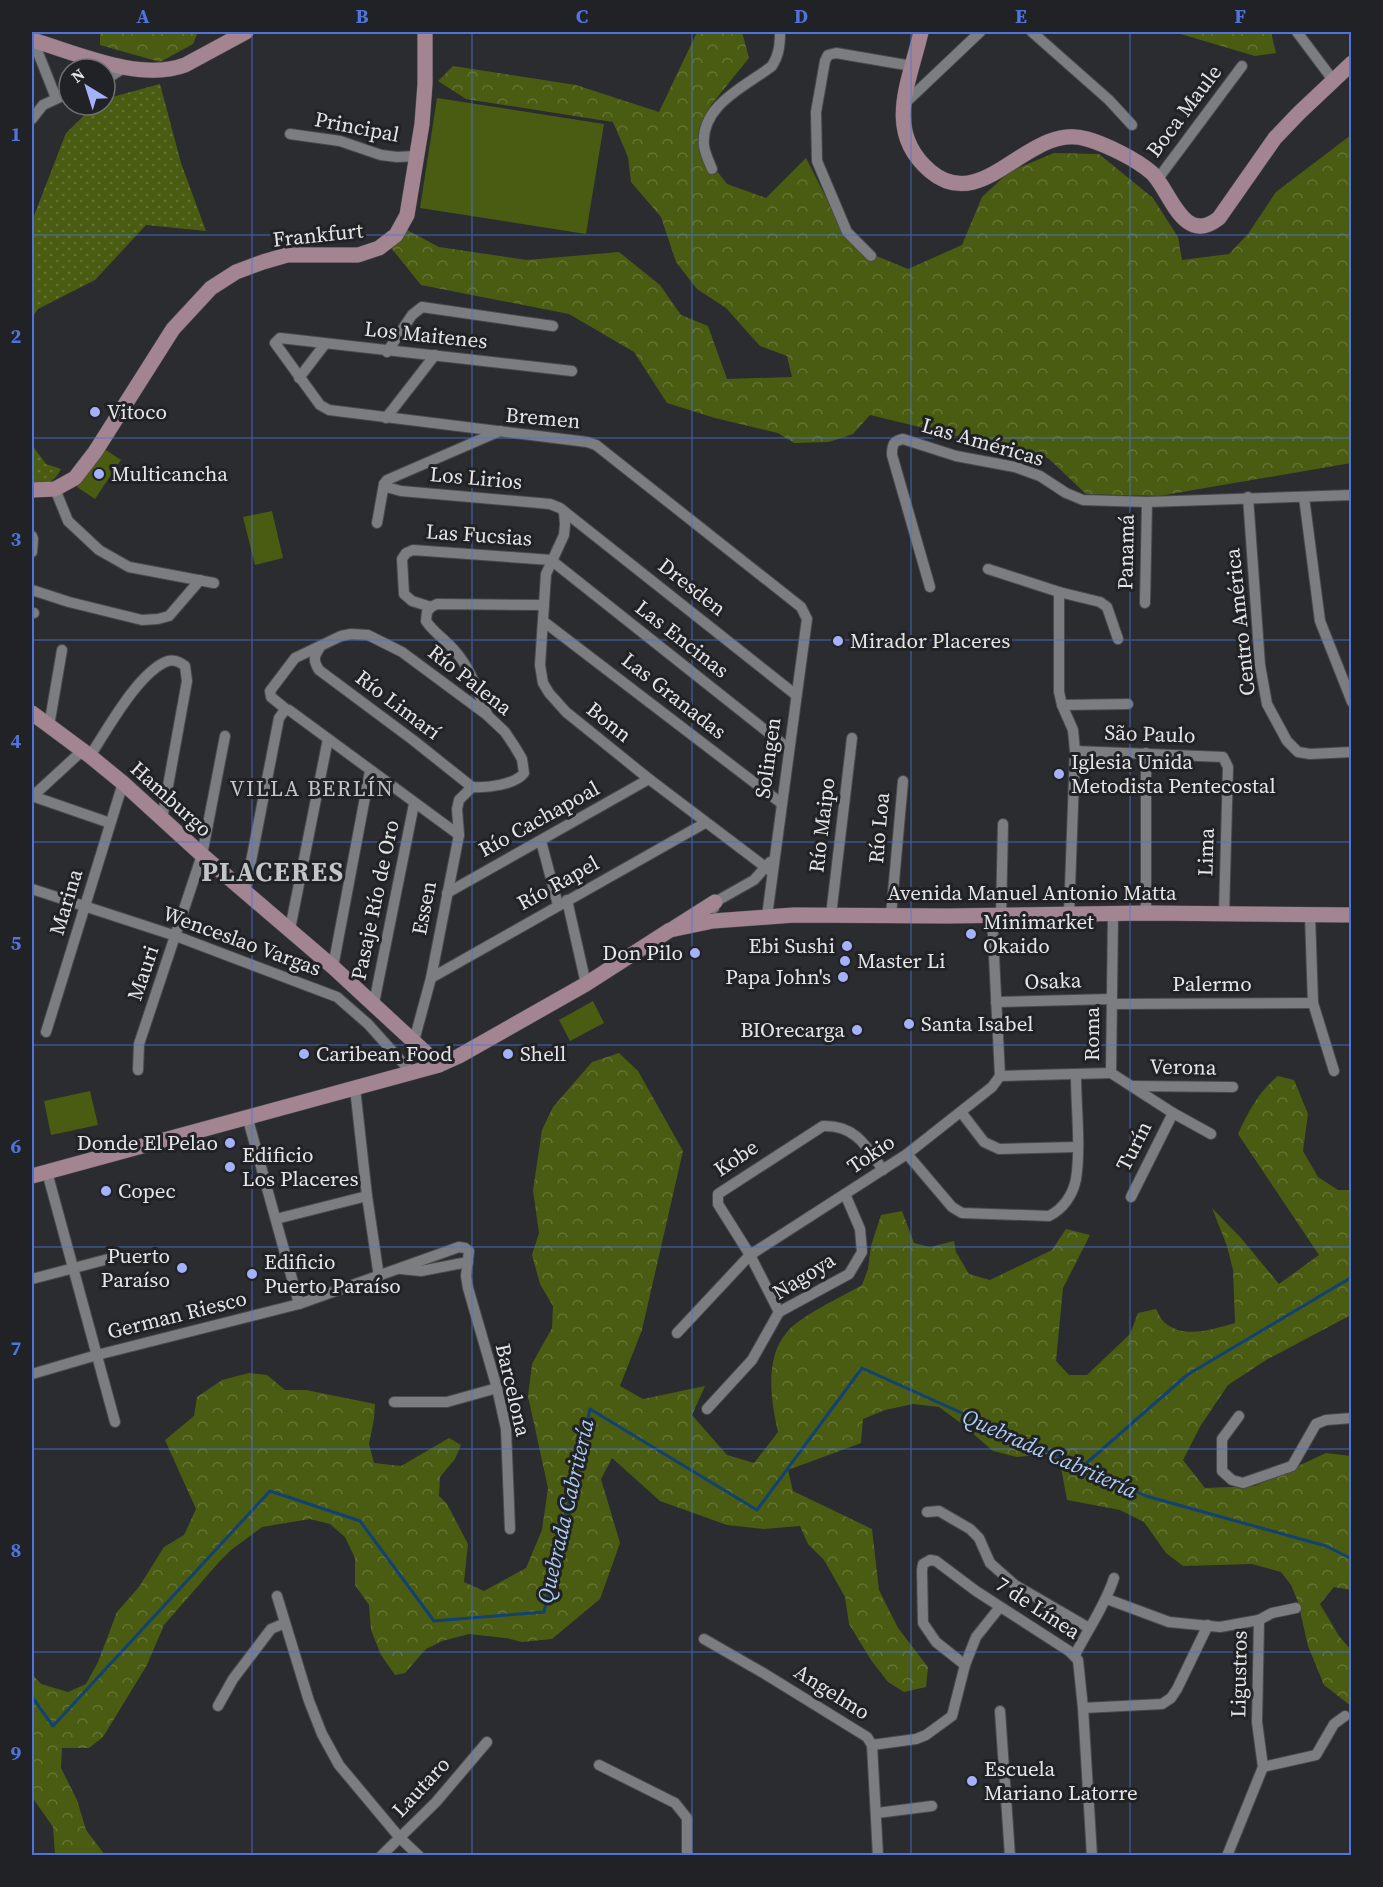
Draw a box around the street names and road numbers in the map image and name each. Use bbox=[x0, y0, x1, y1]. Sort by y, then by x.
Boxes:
street label: Boca Maule bbox=[1139, 58, 1228, 163]
street label: Principal bbox=[312, 104, 402, 149]
street label: Frankfurt bbox=[271, 215, 365, 254]
street label: Los Maitenes bbox=[363, 314, 489, 355]
street label: Bremen bbox=[504, 400, 582, 435]
street label: Las Américas bbox=[919, 410, 1048, 473]
street label: Los Lirios bbox=[429, 459, 523, 496]
street label: Panamá bbox=[1110, 513, 1141, 590]
street label: Las Fucsias bbox=[425, 516, 533, 553]
street label: Centro América bbox=[1217, 547, 1262, 697]
street label: Dresden bbox=[652, 551, 732, 622]
street label: Las Encinas bbox=[629, 593, 735, 684]
street label: Río Palena bbox=[422, 637, 519, 722]
street label: Las Granadas bbox=[616, 645, 733, 746]
street label: Río Limarí bbox=[350, 663, 447, 746]
street label: Bonn bbox=[581, 695, 638, 749]
street label: Solingen bbox=[747, 715, 788, 800]
street label: São Paulo bbox=[1104, 717, 1196, 750]
street label: Hamburgo bbox=[124, 754, 218, 843]
street label: Río Cachapoal bbox=[473, 773, 604, 864]
street label: Río Maipo bbox=[801, 776, 842, 874]
street label: Río Loa bbox=[861, 791, 896, 865]
street label: Pasaje Río de Oro bbox=[343, 817, 406, 983]
street label: Lima bbox=[1190, 827, 1221, 877]
street label: Río Rapel bbox=[512, 848, 604, 917]
street label: Marina bbox=[42, 865, 89, 938]
street label: Essen bbox=[404, 878, 443, 937]
street label: Avenida Manuel Antonio Matta bbox=[887, 878, 1177, 907]
street label: Wenceslao Vargas bbox=[159, 898, 325, 983]
street label: Mauri bbox=[120, 941, 165, 1004]
street label: Osaka bbox=[1024, 965, 1082, 996]
street label: Palermo bbox=[1172, 969, 1252, 998]
street label: Roma bbox=[1077, 1006, 1106, 1061]
street label: Verona bbox=[1149, 1051, 1217, 1082]
street label: Turín bbox=[1109, 1116, 1158, 1176]
street label: Tokio bbox=[841, 1127, 900, 1180]
street label: Kobe bbox=[708, 1132, 764, 1183]
street label: Nagoya bbox=[767, 1245, 841, 1306]
street label: German Riesco bbox=[104, 1283, 250, 1346]
street label: Barcelona bbox=[489, 1341, 538, 1439]
street label: 7 de Línea bbox=[990, 1569, 1087, 1646]
street label: Ligustros bbox=[1223, 1630, 1254, 1718]
street label: Angelmo bbox=[789, 1657, 876, 1726]
street label: Lautaro bbox=[385, 1750, 456, 1823]

